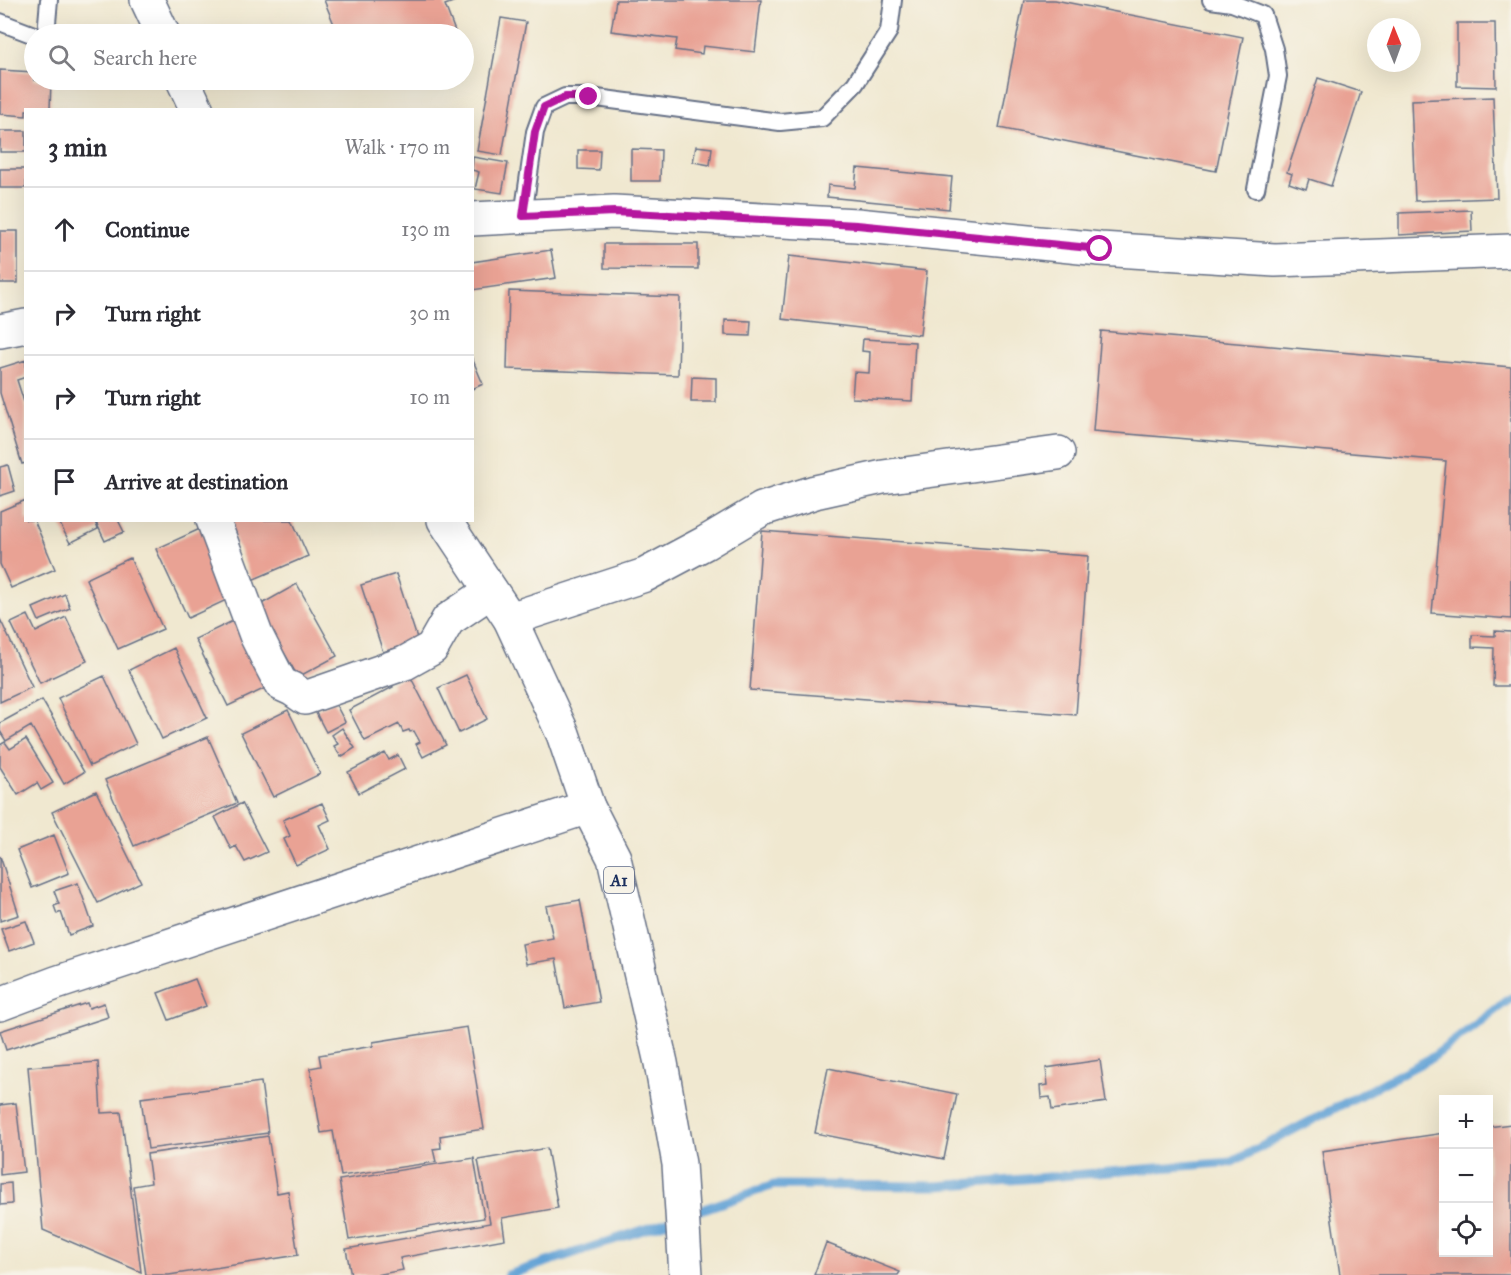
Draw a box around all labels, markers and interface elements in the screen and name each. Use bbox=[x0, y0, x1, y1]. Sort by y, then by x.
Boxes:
north arrow bbox=[1367, 18, 1421, 72]
search box bbox=[24, 24, 474, 90]
icon: search bbox=[45, 41, 78, 74]
text: Search here bbox=[93, 44, 197, 71]
route end bbox=[575, 83, 601, 109]
text: 3 min bbox=[48, 131, 107, 163]
text: Walk · 170 m bbox=[345, 135, 450, 159]
icon: ahead bbox=[48, 213, 81, 246]
text: Continue bbox=[105, 216, 190, 243]
text: 130 m bbox=[401, 217, 450, 241]
route start bbox=[1086, 235, 1112, 261]
icon: right bbox=[48, 297, 81, 330]
text: Turn right bbox=[105, 300, 201, 327]
text: 30 m bbox=[409, 301, 450, 325]
icon: right bbox=[48, 381, 81, 414]
text: Turn right bbox=[105, 384, 201, 411]
text: 10 m bbox=[409, 385, 450, 409]
icon: arrive bbox=[48, 465, 81, 498]
text: Arrive at destination bbox=[105, 468, 288, 495]
road number: A1 bbox=[604, 867, 634, 893]
map controls bbox=[1439, 1095, 1493, 1257]
button: + bbox=[1439, 1095, 1493, 1149]
button: − bbox=[1439, 1149, 1493, 1203]
button: locate bbox=[1439, 1203, 1493, 1257]

